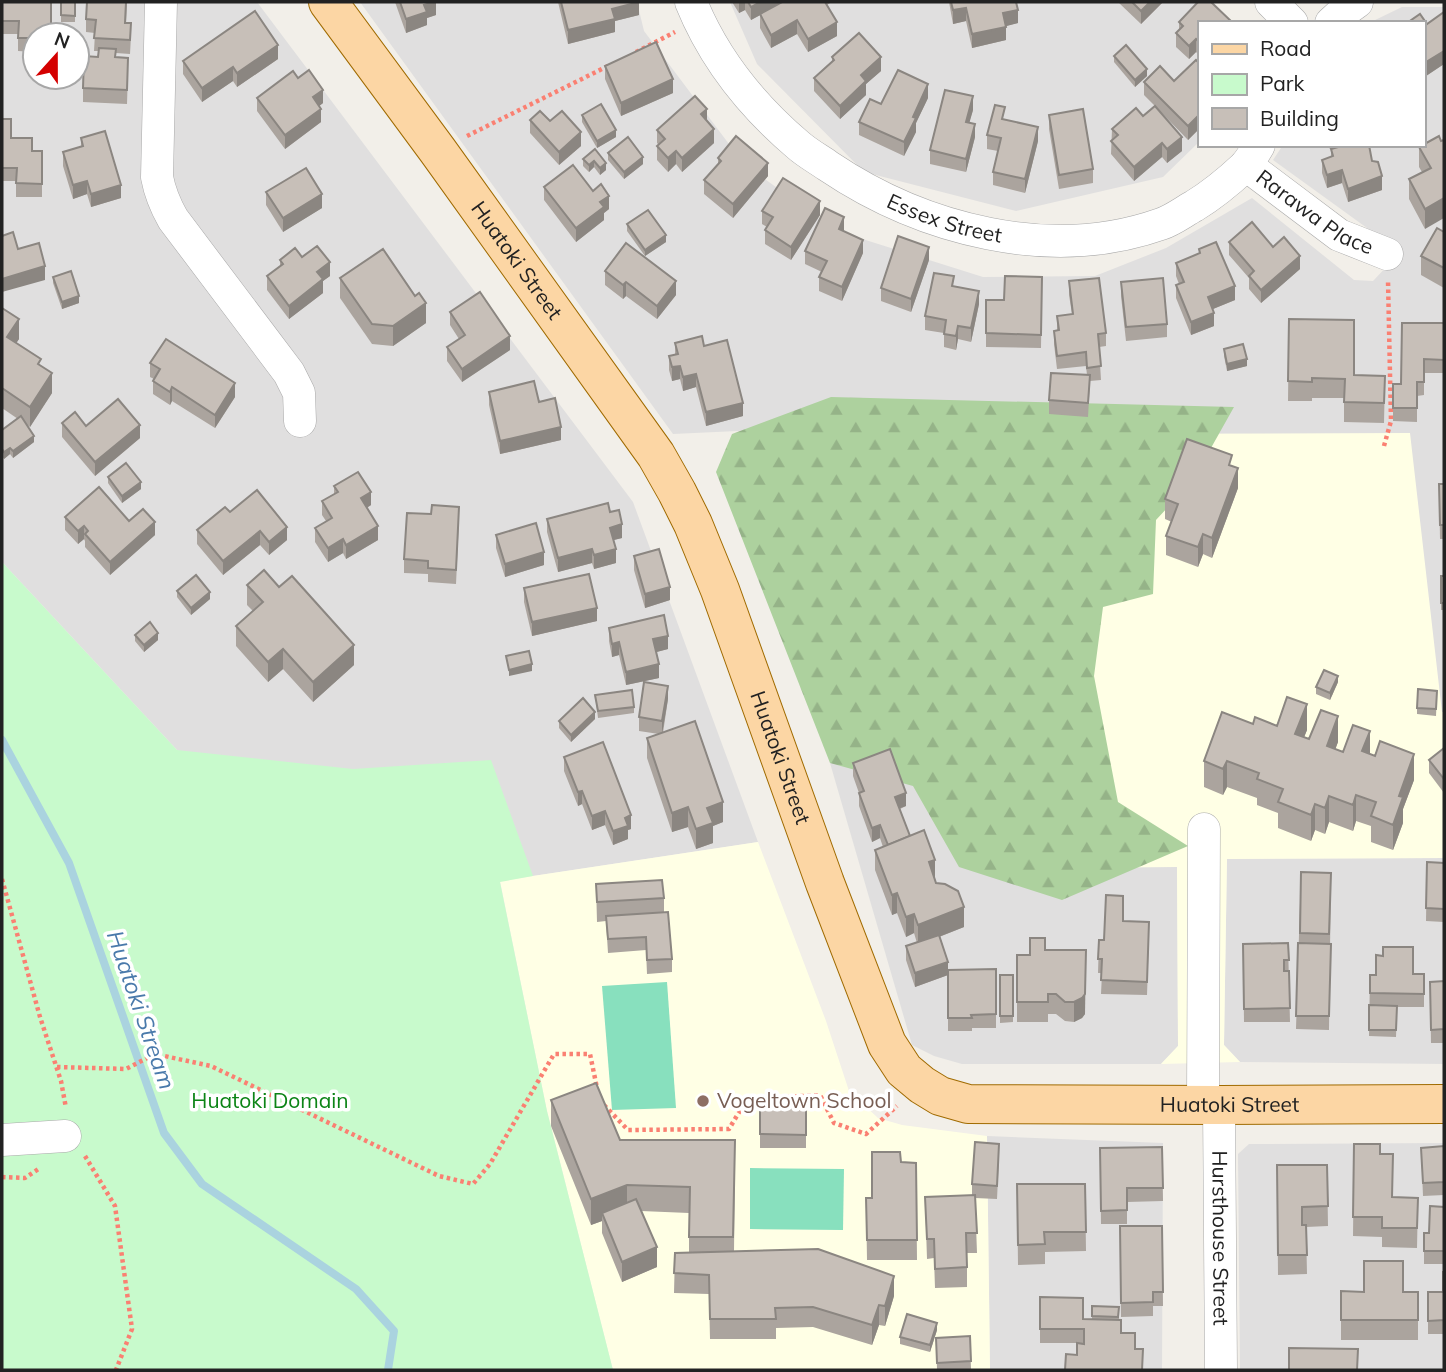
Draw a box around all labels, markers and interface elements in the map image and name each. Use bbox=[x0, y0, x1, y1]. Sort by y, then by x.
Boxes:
north arrow bbox=[21, 21, 91, 91]
legend bbox=[1198, 21, 1425, 147]
text: N bbox=[51, 26, 73, 54]
text: Road bbox=[1260, 35, 1311, 61]
text: Park bbox=[1260, 70, 1304, 96]
text: Building bbox=[1260, 105, 1339, 131]
street label: Rarawa Place bbox=[1251, 163, 1377, 259]
street label: Essex Street bbox=[883, 188, 1004, 248]
street label: Huatoki Street bbox=[466, 196, 569, 324]
street label: Huatoki Street bbox=[745, 687, 817, 827]
water label: Huatoki Stream bbox=[101, 927, 182, 1093]
park label: Huatoki Domain bbox=[191, 1087, 349, 1113]
place label: Vogeltown School bbox=[717, 1087, 891, 1113]
street label: Huatoki Street bbox=[1160, 1091, 1299, 1117]
marker: Vogeltown School bbox=[695, 1093, 711, 1109]
street label: Hursthouse Street bbox=[1207, 1150, 1235, 1326]

